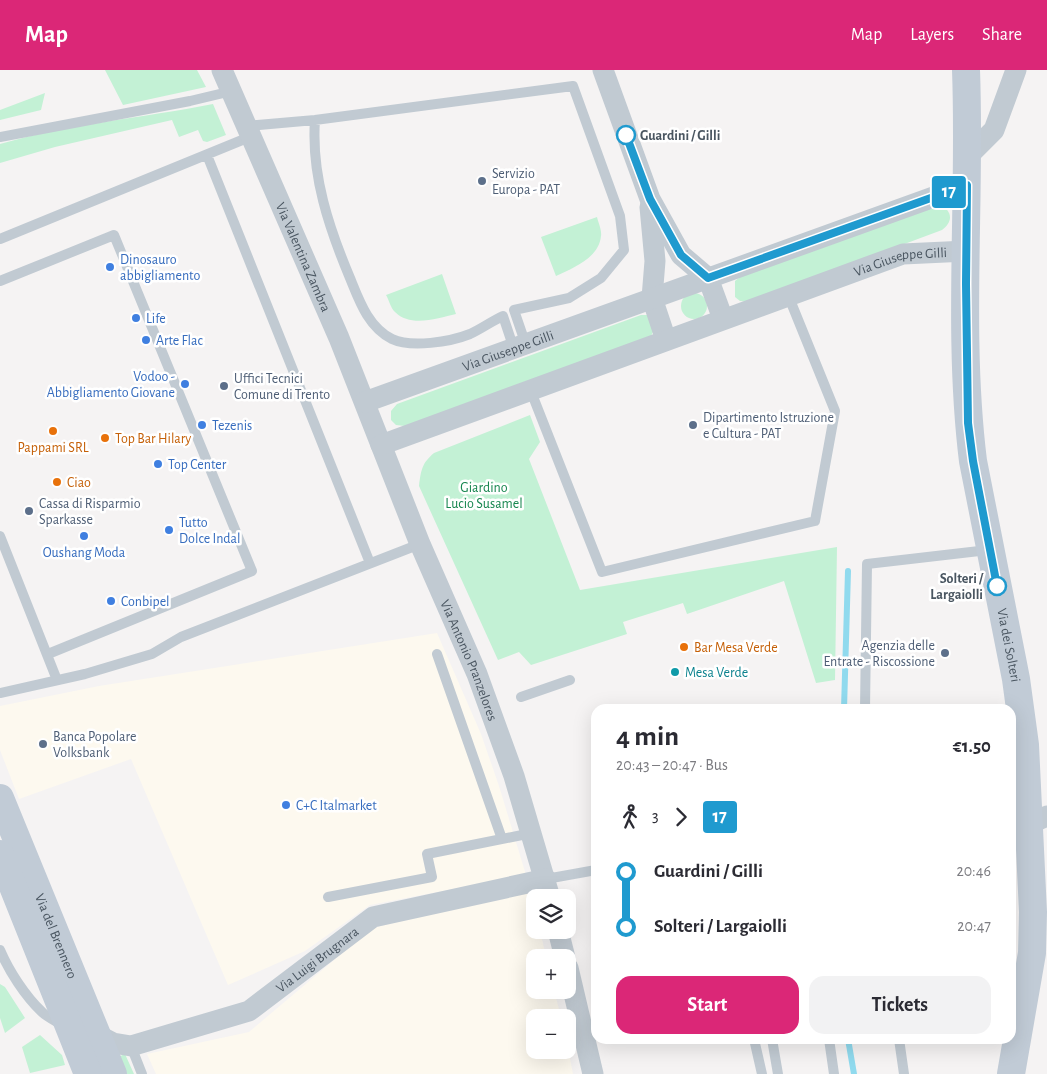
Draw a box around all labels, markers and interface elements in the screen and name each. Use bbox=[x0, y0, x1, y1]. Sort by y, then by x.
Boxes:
text: Map bbox=[25, 23, 68, 47]
text: Map bbox=[851, 26, 882, 44]
text: Layers bbox=[910, 26, 954, 44]
text: Share bbox=[982, 26, 1022, 44]
marker: Guardini / Gilli bbox=[616, 125, 636, 145]
place label: Guardini / Gilli bbox=[640, 129, 720, 143]
place label: Servizio Europa - PAT bbox=[492, 167, 560, 197]
marker: Servizio Europa - PAT bbox=[476, 175, 488, 187]
line badge: 17 bbox=[926, 176, 972, 208]
text: 17 bbox=[942, 183, 956, 201]
street label: Via Valentina Zambra bbox=[273, 201, 333, 315]
street label: Via Giuseppe Gilli bbox=[852, 246, 947, 279]
place label: Dinosauro abbigliamento bbox=[120, 253, 200, 283]
marker: Dinosauro abbigliamento bbox=[104, 261, 116, 273]
marker: Life bbox=[130, 312, 142, 324]
place label: Life bbox=[146, 312, 166, 326]
street label: Via Giuseppe Gilli bbox=[461, 329, 556, 374]
marker: Arte Flac bbox=[140, 334, 152, 346]
place label: Arte Flac bbox=[156, 334, 203, 348]
place label: Vodoo - Abbigliamento Giovane bbox=[47, 370, 175, 400]
place label: Uffici Tecnici Comune di Trento bbox=[234, 372, 330, 402]
marker: Vodoo - Abbigliamento Giovane bbox=[179, 378, 191, 390]
marker: Uffici Tecnici Comune di Trento bbox=[218, 380, 230, 392]
place label: Dipartimento Istruzione e Cultura - PAT bbox=[703, 411, 834, 441]
marker: Tezenis bbox=[196, 419, 208, 431]
place label: Tezenis bbox=[212, 419, 252, 433]
marker: Dipartimento Istruzione e Cultura - PAT bbox=[687, 419, 699, 431]
marker: Pappami SRL bbox=[47, 425, 59, 437]
marker: Top Bar Hilary bbox=[99, 432, 111, 444]
place label: Top Bar Hilary bbox=[115, 432, 191, 446]
place label: Pappami SRL bbox=[17, 441, 89, 455]
marker: Top Center bbox=[152, 458, 164, 470]
place label: Top Center bbox=[168, 458, 227, 472]
marker: Ciao bbox=[51, 476, 63, 488]
place label: Ciao bbox=[67, 476, 91, 490]
park label: Giardino Lucio Susamel bbox=[445, 481, 523, 511]
place label: Cassa di Risparmio Sparkasse bbox=[39, 497, 141, 527]
marker: Cassa di Risparmio Sparkasse bbox=[23, 505, 35, 517]
place label: Tutto Dolce Indal bbox=[179, 516, 241, 546]
marker: Tutto Dolce Indal bbox=[163, 524, 175, 536]
marker: Oushang Moda bbox=[78, 530, 90, 542]
place label: Oushang Moda bbox=[43, 546, 126, 560]
place label: Solteri / Largaiolli bbox=[930, 572, 984, 602]
marker: Solteri / Largaiolli bbox=[987, 576, 1007, 596]
marker: Conbipel bbox=[105, 595, 117, 607]
place label: Conbipel bbox=[121, 595, 170, 609]
street label: Via Antonio Pranzelores bbox=[437, 598, 499, 723]
street label: Via dei Solteri bbox=[994, 607, 1022, 683]
place label: Agenzia delle Entrate - Riscossione bbox=[823, 639, 935, 669]
marker: Bar Mesa Verde bbox=[678, 641, 690, 653]
place label: Bar Mesa Verde bbox=[694, 641, 778, 655]
marker: Agenzia delle Entrate - Riscossione bbox=[939, 647, 951, 659]
marker: Mesa Verde bbox=[669, 666, 681, 678]
place label: Mesa Verde bbox=[685, 666, 748, 680]
text: 4 min bbox=[616, 723, 679, 751]
place label: Banca Popolare Volksbank bbox=[53, 730, 136, 760]
text: €1.50 bbox=[953, 737, 991, 756]
marker: Banca Popolare Volksbank bbox=[37, 738, 49, 750]
text: 20:43 – 20:47 · Bus bbox=[616, 757, 728, 773]
marker: C+C Italmarket bbox=[280, 799, 292, 811]
place label: C+C Italmarket bbox=[296, 799, 377, 813]
icon: walk bbox=[616, 803, 644, 831]
icon: forward bbox=[667, 803, 695, 831]
text: 3 bbox=[652, 808, 659, 824]
text: 17 bbox=[713, 808, 727, 826]
text: Guardini / Gilli bbox=[654, 862, 763, 881]
text: 20:46 bbox=[956, 863, 991, 879]
map controls bbox=[526, 889, 576, 1059]
button: layers bbox=[526, 889, 576, 939]
street label: Via del Brennero bbox=[32, 892, 79, 981]
text: Solteri / Largaiolli bbox=[654, 917, 787, 936]
text: 20:47 bbox=[957, 918, 991, 934]
street label: Via Luigi Brugnara bbox=[274, 924, 362, 996]
button: + bbox=[526, 949, 576, 999]
button: Start bbox=[616, 976, 799, 1034]
button: Tickets bbox=[809, 976, 991, 1034]
button: − bbox=[526, 1009, 576, 1059]

